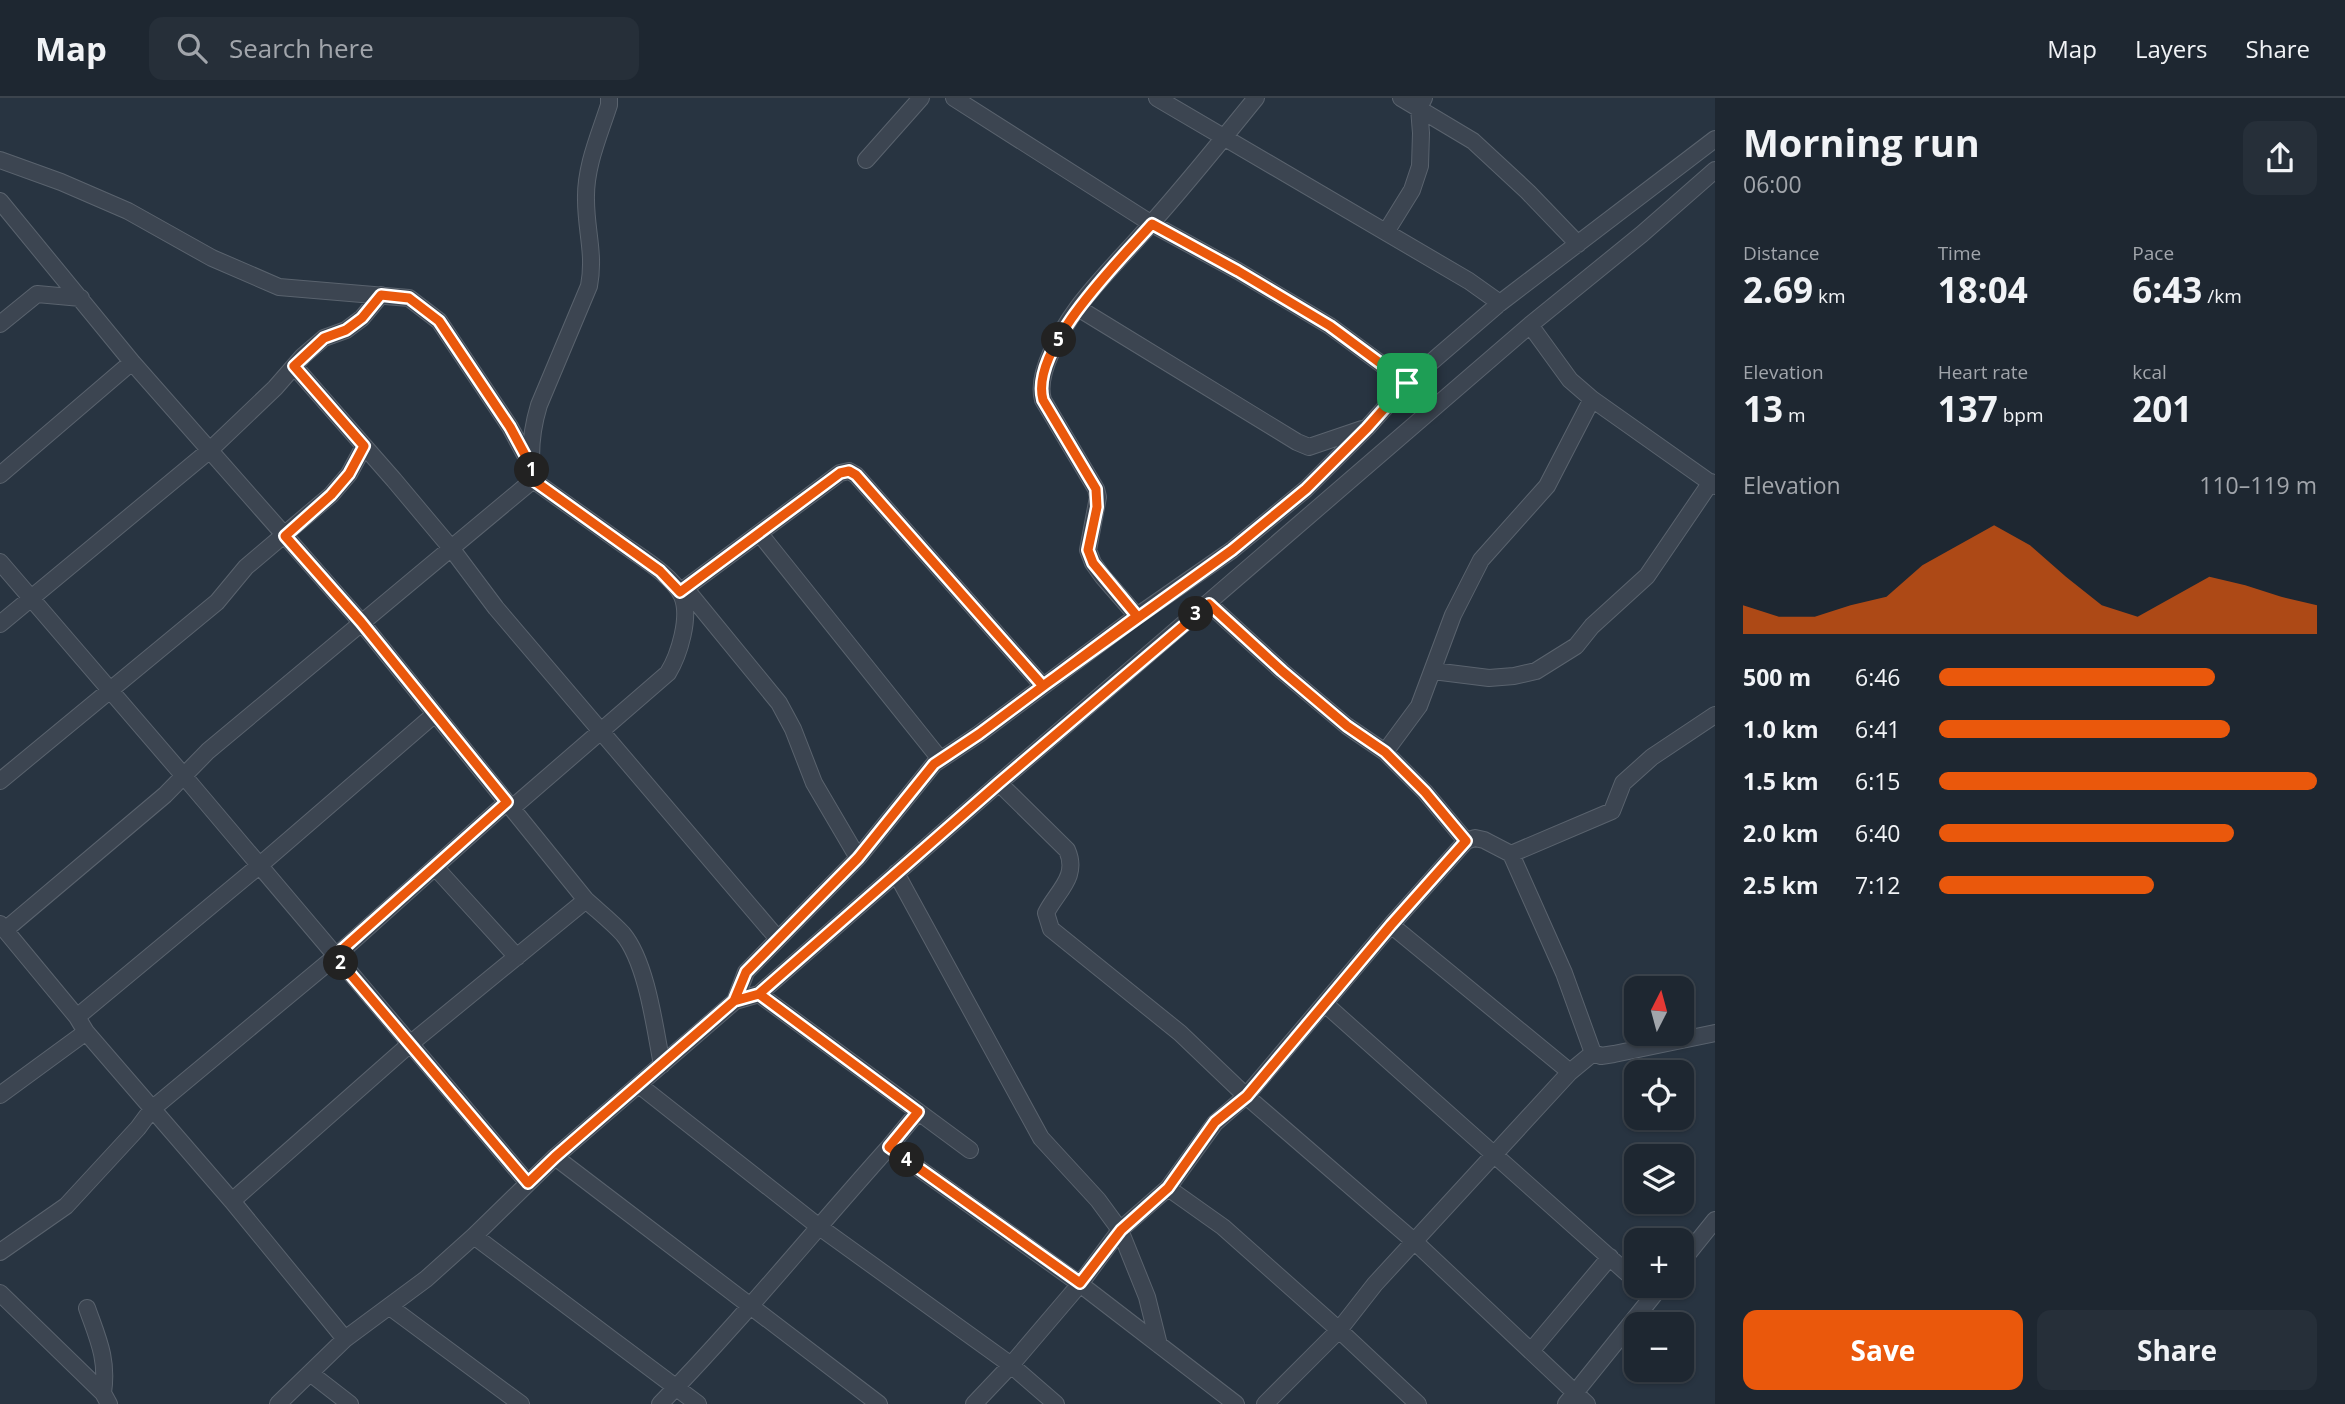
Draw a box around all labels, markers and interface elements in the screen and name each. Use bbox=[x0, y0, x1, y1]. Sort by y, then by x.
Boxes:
search box bbox=[149, 17, 639, 80]
text: Map bbox=[35, 26, 107, 71]
icon: search bbox=[173, 29, 211, 67]
text: Search here bbox=[229, 30, 374, 66]
text: Map bbox=[2047, 32, 2097, 65]
text: Layers bbox=[2135, 32, 2208, 65]
text: Share bbox=[2246, 32, 2310, 65]
text: Morning run bbox=[1743, 116, 1980, 168]
button: share bbox=[2243, 121, 2317, 195]
text: 06:00 bbox=[1743, 168, 1802, 200]
text: Distance bbox=[1743, 240, 1819, 266]
text: Time bbox=[1938, 240, 1981, 266]
text: Pace bbox=[2132, 240, 2174, 266]
text: 2.69 bbox=[1743, 266, 1813, 313]
text: 18:04 bbox=[1938, 266, 2028, 313]
text: 6:43 bbox=[2132, 266, 2202, 313]
text: km bbox=[1813, 283, 1846, 309]
text: /km bbox=[2202, 283, 2242, 309]
pin: 5 bbox=[1042, 322, 1076, 358]
text: 5 bbox=[1053, 326, 1064, 352]
pin bbox=[1377, 353, 1437, 413]
text: Elevation bbox=[1743, 359, 1824, 385]
text: Heart rate bbox=[1938, 359, 2028, 385]
text: kcal bbox=[2132, 359, 2167, 385]
icon: arrive bbox=[1388, 364, 1426, 402]
text: 13 bbox=[1743, 385, 1783, 432]
text: 137 bbox=[1938, 385, 1998, 432]
text: 201 bbox=[2132, 385, 2192, 432]
text: m bbox=[1783, 402, 1806, 428]
text: bpm bbox=[1998, 402, 2043, 428]
pin: 1 bbox=[514, 452, 550, 488]
text: 1 bbox=[526, 456, 537, 482]
text: Elevation bbox=[1743, 469, 1841, 501]
text: 110–119 m bbox=[2199, 469, 2317, 501]
pin: 3 bbox=[1178, 596, 1214, 632]
text: 3 bbox=[1190, 600, 1201, 626]
text: 500 m bbox=[1743, 661, 1811, 693]
text: 6:46 bbox=[1855, 661, 1901, 693]
text: 1.0 km bbox=[1743, 713, 1819, 745]
text: 6:41 bbox=[1855, 713, 1901, 745]
text: 1.5 km bbox=[1743, 765, 1819, 797]
text: 6:15 bbox=[1855, 765, 1901, 797]
text: 2.0 km bbox=[1743, 817, 1819, 849]
text: 6:40 bbox=[1855, 817, 1901, 849]
text: 2.5 km bbox=[1743, 869, 1819, 901]
text: 7:12 bbox=[1855, 869, 1901, 901]
pin: 2 bbox=[324, 946, 358, 980]
text: 2 bbox=[335, 949, 346, 975]
north arrow bbox=[1624, 976, 1694, 1046]
map controls bbox=[1624, 976, 1694, 1382]
button: locate bbox=[1624, 1060, 1694, 1130]
pin: 4 bbox=[890, 1142, 925, 1178]
button: layers bbox=[1624, 1144, 1694, 1214]
text: 4 bbox=[901, 1146, 912, 1172]
button: + bbox=[1624, 1228, 1694, 1298]
button: Save bbox=[1743, 1310, 2023, 1390]
button: Share bbox=[2037, 1310, 2317, 1390]
button: − bbox=[1624, 1312, 1694, 1382]

